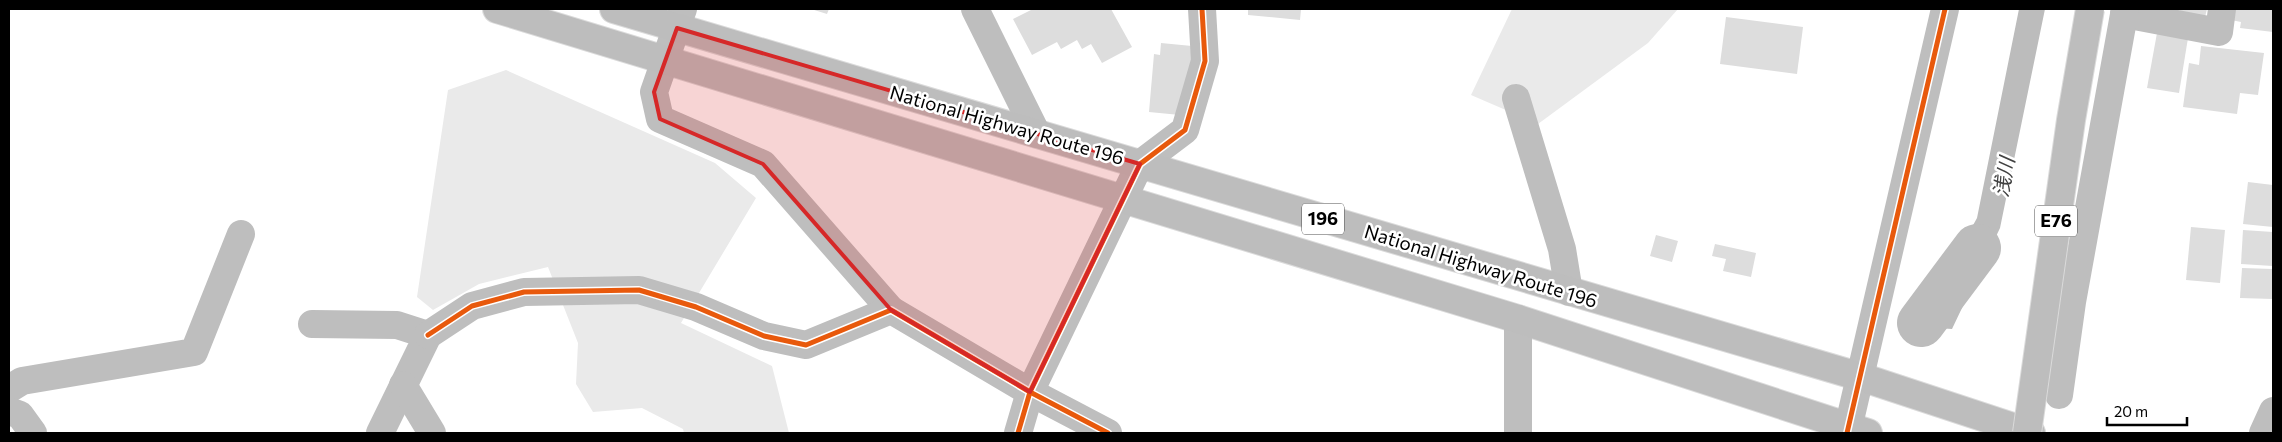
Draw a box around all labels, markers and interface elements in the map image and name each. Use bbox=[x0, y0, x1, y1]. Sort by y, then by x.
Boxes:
street label: National Highway Route 196 bbox=[887, 80, 1127, 169]
water label: 浅川 bbox=[1988, 153, 2019, 199]
road number: 196 bbox=[1302, 203, 1344, 234]
road number: E76 bbox=[2035, 206, 2077, 237]
street label: National Highway Route 196 bbox=[1362, 219, 1600, 312]
scale bar bbox=[2107, 394, 2187, 426]
text: 20 m bbox=[2114, 402, 2148, 420]

